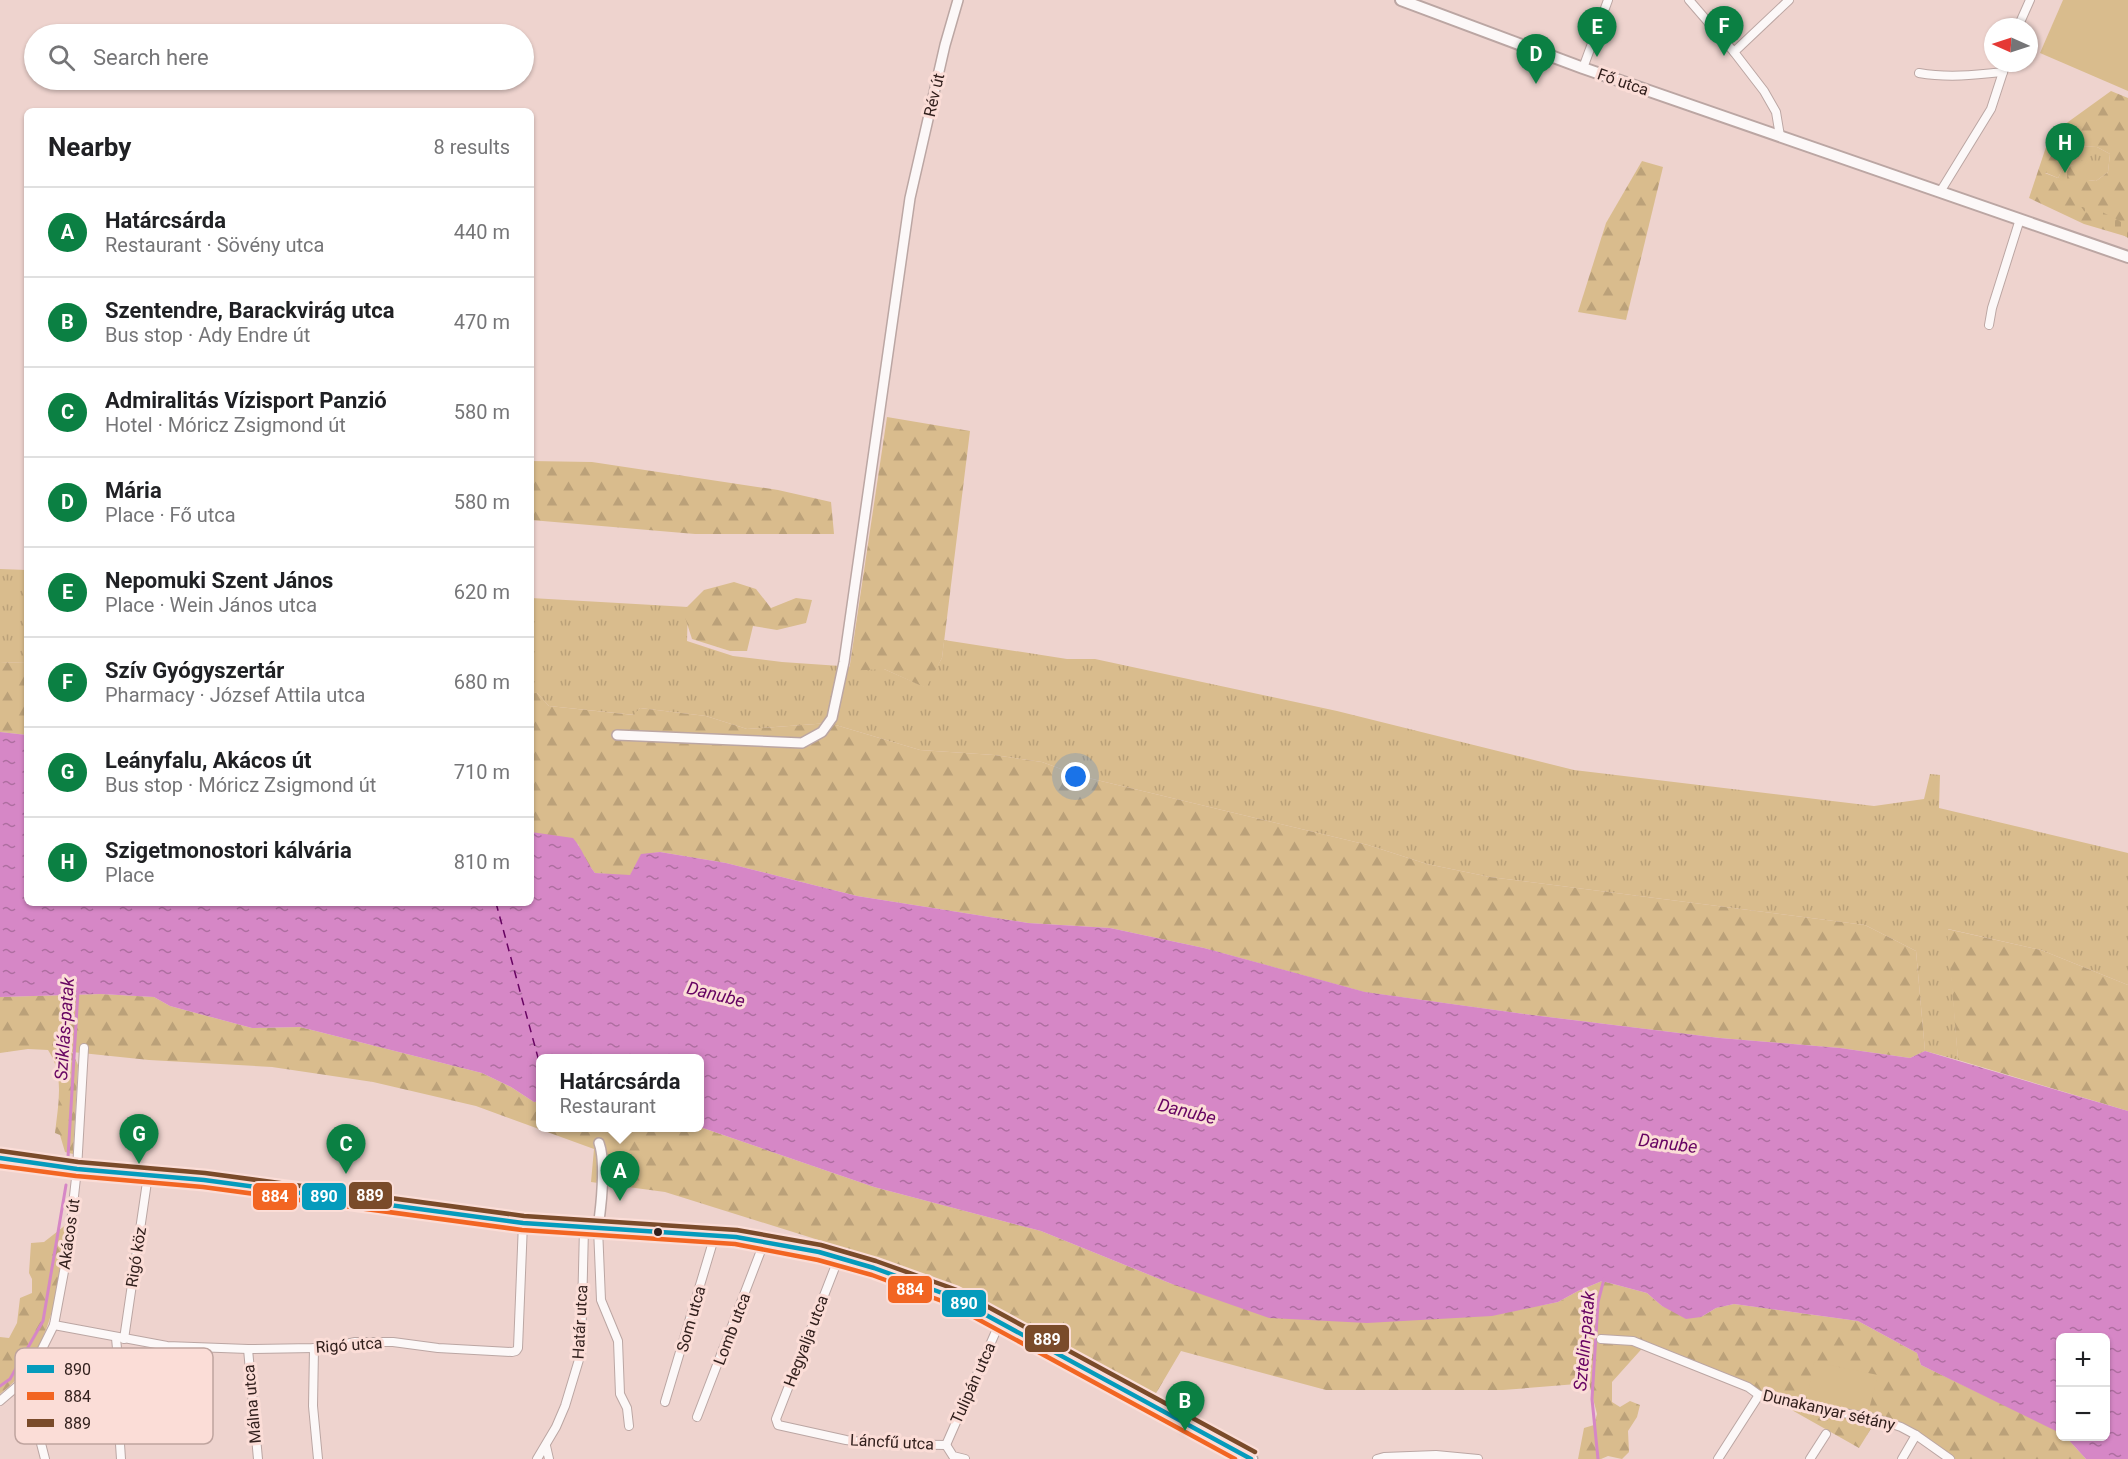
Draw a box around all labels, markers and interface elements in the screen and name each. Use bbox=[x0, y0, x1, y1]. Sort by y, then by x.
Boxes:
pin: F bbox=[1704, 7, 1744, 56]
pin: E bbox=[1578, 8, 1616, 57]
north arrow bbox=[1984, 18, 2038, 72]
search box bbox=[24, 24, 534, 90]
pin: D bbox=[1516, 34, 1556, 84]
icon: search bbox=[45, 41, 78, 74]
text: Search here bbox=[93, 45, 209, 70]
street label: Fő utca bbox=[1595, 64, 1651, 100]
street label: Rév út bbox=[920, 71, 948, 119]
pin: H bbox=[2046, 124, 2084, 173]
text: Nearby bbox=[48, 132, 131, 162]
text: 8 results bbox=[434, 135, 510, 159]
text: Határcsárda bbox=[105, 208, 226, 233]
text: A bbox=[61, 220, 74, 244]
text: 440 m bbox=[454, 220, 510, 244]
text: Restaurant · Sövény utca bbox=[105, 233, 324, 257]
text: Szentendre, Barackvirág utca bbox=[105, 298, 394, 323]
text: B bbox=[61, 310, 74, 334]
text: 470 m bbox=[454, 310, 510, 334]
text: Bus stop · Ady Endre út bbox=[105, 323, 310, 347]
text: Admiralitás Vízisport Panzió bbox=[105, 388, 387, 413]
text: C bbox=[61, 400, 74, 424]
text: 580 m bbox=[454, 400, 510, 424]
text: Hotel · Móricz Zsigmond út bbox=[105, 413, 346, 437]
text: Mária bbox=[105, 478, 162, 503]
text: D bbox=[61, 490, 74, 514]
text: 580 m bbox=[454, 490, 510, 514]
text: Place · Fő utca bbox=[105, 503, 236, 527]
text: Nepomuki Szent János bbox=[105, 568, 333, 593]
text: E bbox=[62, 580, 73, 604]
text: 620 m bbox=[454, 580, 510, 604]
text: Place · Wein János utca bbox=[105, 593, 317, 617]
text: Szív Gyógyszertár bbox=[105, 658, 284, 683]
text: F bbox=[62, 670, 73, 694]
text: 680 m bbox=[454, 670, 510, 694]
text: Pharmacy · József Attila utca bbox=[105, 683, 365, 707]
text: Leányfalu, Akácos út bbox=[105, 748, 312, 773]
text: G bbox=[61, 760, 74, 784]
text: 710 m bbox=[454, 760, 510, 784]
your location bbox=[1061, 762, 1090, 791]
text: Bus stop · Móricz Zsigmond út bbox=[105, 773, 376, 797]
text: Szigetmonostori kálvária bbox=[105, 838, 352, 863]
text: H bbox=[60, 850, 75, 874]
text: 810 m bbox=[454, 850, 510, 874]
text: Place bbox=[105, 863, 154, 887]
water label: Sziklás-patak bbox=[50, 976, 78, 1081]
water label: Danube bbox=[685, 977, 747, 1011]
popup bbox=[536, 1054, 704, 1132]
text: Határcsárda bbox=[560, 1069, 680, 1094]
text: Restaurant bbox=[560, 1094, 656, 1118]
water label: Danube bbox=[1156, 1094, 1218, 1128]
pin: G bbox=[120, 1114, 158, 1164]
pin: C bbox=[326, 1124, 366, 1174]
water label: Danube bbox=[1637, 1129, 1699, 1157]
pin: A bbox=[600, 1152, 640, 1201]
line badge: 889 bbox=[348, 1181, 393, 1210]
line badge: 884 bbox=[252, 1182, 298, 1211]
line badge: 890 bbox=[301, 1182, 347, 1211]
text: 889 bbox=[356, 1186, 384, 1205]
text: 884 bbox=[261, 1187, 289, 1206]
text: 890 bbox=[310, 1187, 338, 1206]
street label: Akácos út bbox=[55, 1198, 83, 1270]
street label: Rigó köz bbox=[122, 1225, 150, 1289]
unlabelled marker bbox=[652, 1226, 664, 1238]
line badge: 884 bbox=[887, 1275, 933, 1304]
text: 884 bbox=[896, 1280, 924, 1299]
street label: Határ utca bbox=[569, 1284, 591, 1360]
street label: Som utca bbox=[673, 1284, 709, 1354]
line badge: 890 bbox=[941, 1289, 987, 1318]
water label: Sztelin-patak bbox=[1569, 1289, 1599, 1392]
street label: Lomb utca bbox=[710, 1290, 754, 1368]
street label: Hegyalja utca bbox=[780, 1293, 832, 1389]
text: 890 bbox=[950, 1294, 978, 1313]
line badge: 889 bbox=[1024, 1324, 1070, 1353]
text: 889 bbox=[1033, 1330, 1061, 1349]
street label: Rigó utca bbox=[315, 1333, 383, 1357]
map controls bbox=[2056, 1333, 2110, 1441]
button: + bbox=[2056, 1333, 2110, 1387]
street label: Tulipán utca bbox=[947, 1339, 999, 1427]
legend bbox=[15, 1348, 213, 1444]
text: 890 bbox=[64, 1360, 91, 1379]
street label: Málna utca bbox=[239, 1364, 265, 1444]
pin: B bbox=[1166, 1382, 1204, 1431]
street label: Dunakanyar sétány bbox=[1761, 1386, 1897, 1435]
text: 884 bbox=[64, 1387, 91, 1406]
button: − bbox=[2056, 1387, 2110, 1441]
text: 889 bbox=[64, 1414, 91, 1433]
street label: Láncfű utca bbox=[850, 1430, 934, 1454]

